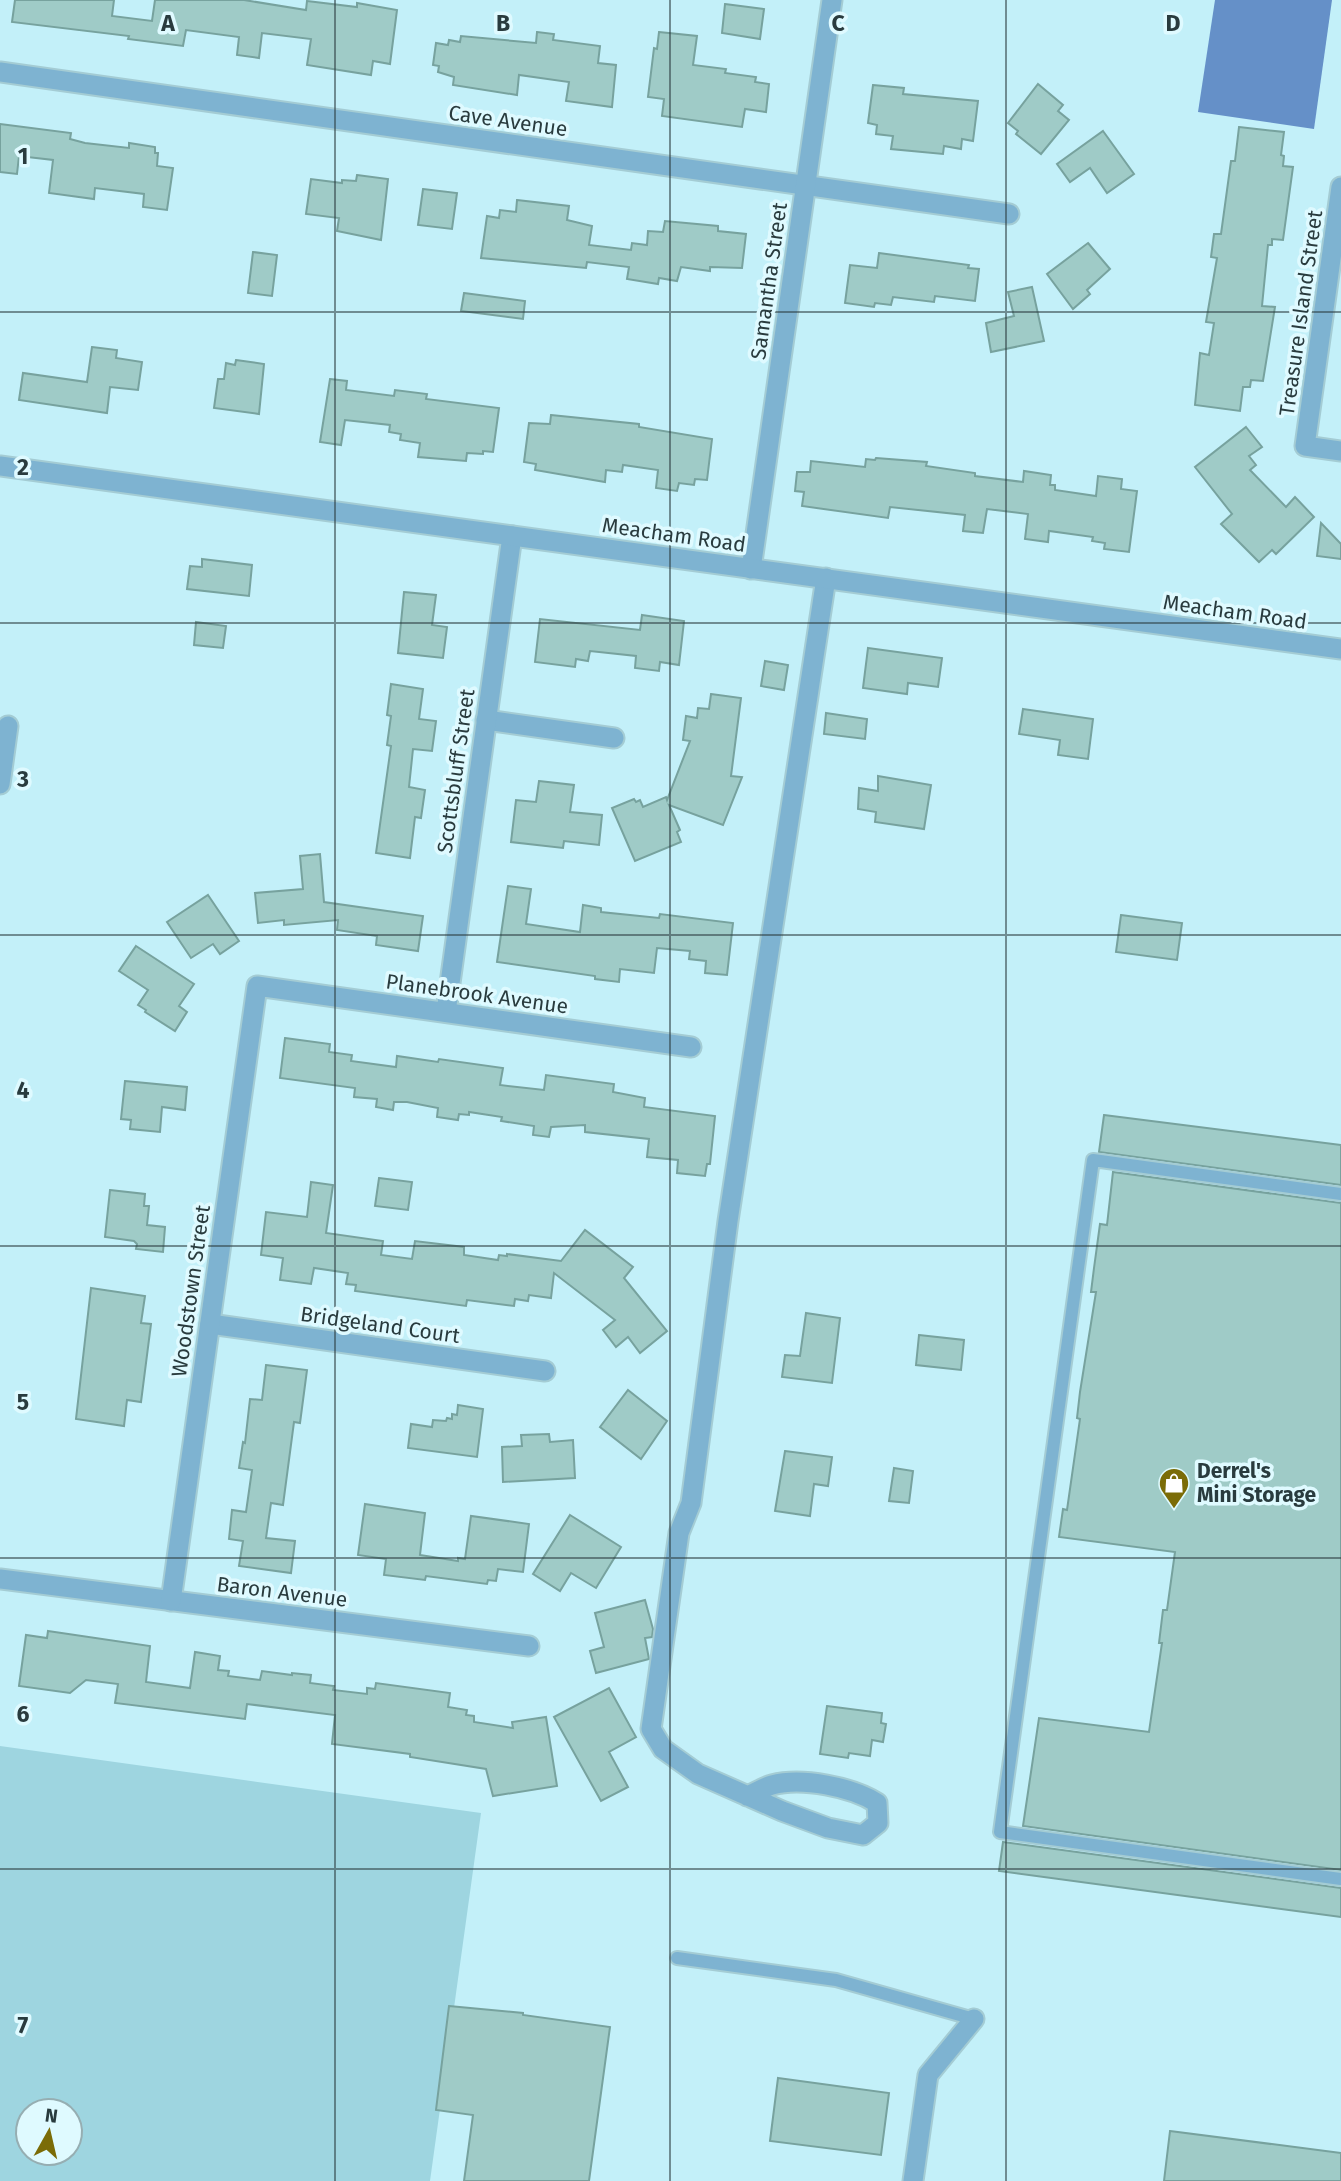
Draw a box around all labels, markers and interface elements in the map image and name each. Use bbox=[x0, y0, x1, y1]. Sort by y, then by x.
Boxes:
text: A bbox=[160, 9, 175, 37]
text: B bbox=[496, 9, 510, 37]
text: C bbox=[831, 9, 845, 37]
text: D bbox=[1166, 9, 1181, 37]
street label: Cave Avenue bbox=[447, 100, 569, 142]
text: 1 bbox=[18, 142, 28, 170]
street label: Samantha Street bbox=[745, 200, 793, 361]
street label: Treasure Island Street bbox=[1274, 208, 1328, 418]
text: 2 bbox=[17, 453, 29, 481]
street label: Meacham Road bbox=[601, 512, 747, 558]
street label: Meacham Road bbox=[1162, 589, 1308, 635]
street label: Scottsbluff Street bbox=[432, 687, 480, 855]
text: 3 bbox=[16, 765, 29, 793]
street label: Planebrook Avenue bbox=[384, 968, 570, 1020]
text: 4 bbox=[17, 1076, 30, 1104]
street label: Woodstown Street bbox=[166, 1203, 216, 1379]
street label: Bridgeland Court bbox=[299, 1301, 462, 1349]
text: 5 bbox=[17, 1388, 29, 1416]
place label: Derrel's Mini Storage bbox=[1197, 1458, 1317, 1508]
shop icon: Derrel's Mini Storage bbox=[1157, 1466, 1191, 1510]
street label: Baron Avenue bbox=[215, 1571, 349, 1613]
text: 6 bbox=[17, 1700, 30, 1728]
text: 7 bbox=[18, 2011, 29, 2039]
north arrow bbox=[14, 2097, 84, 2167]
text: N bbox=[43, 2103, 59, 2128]

